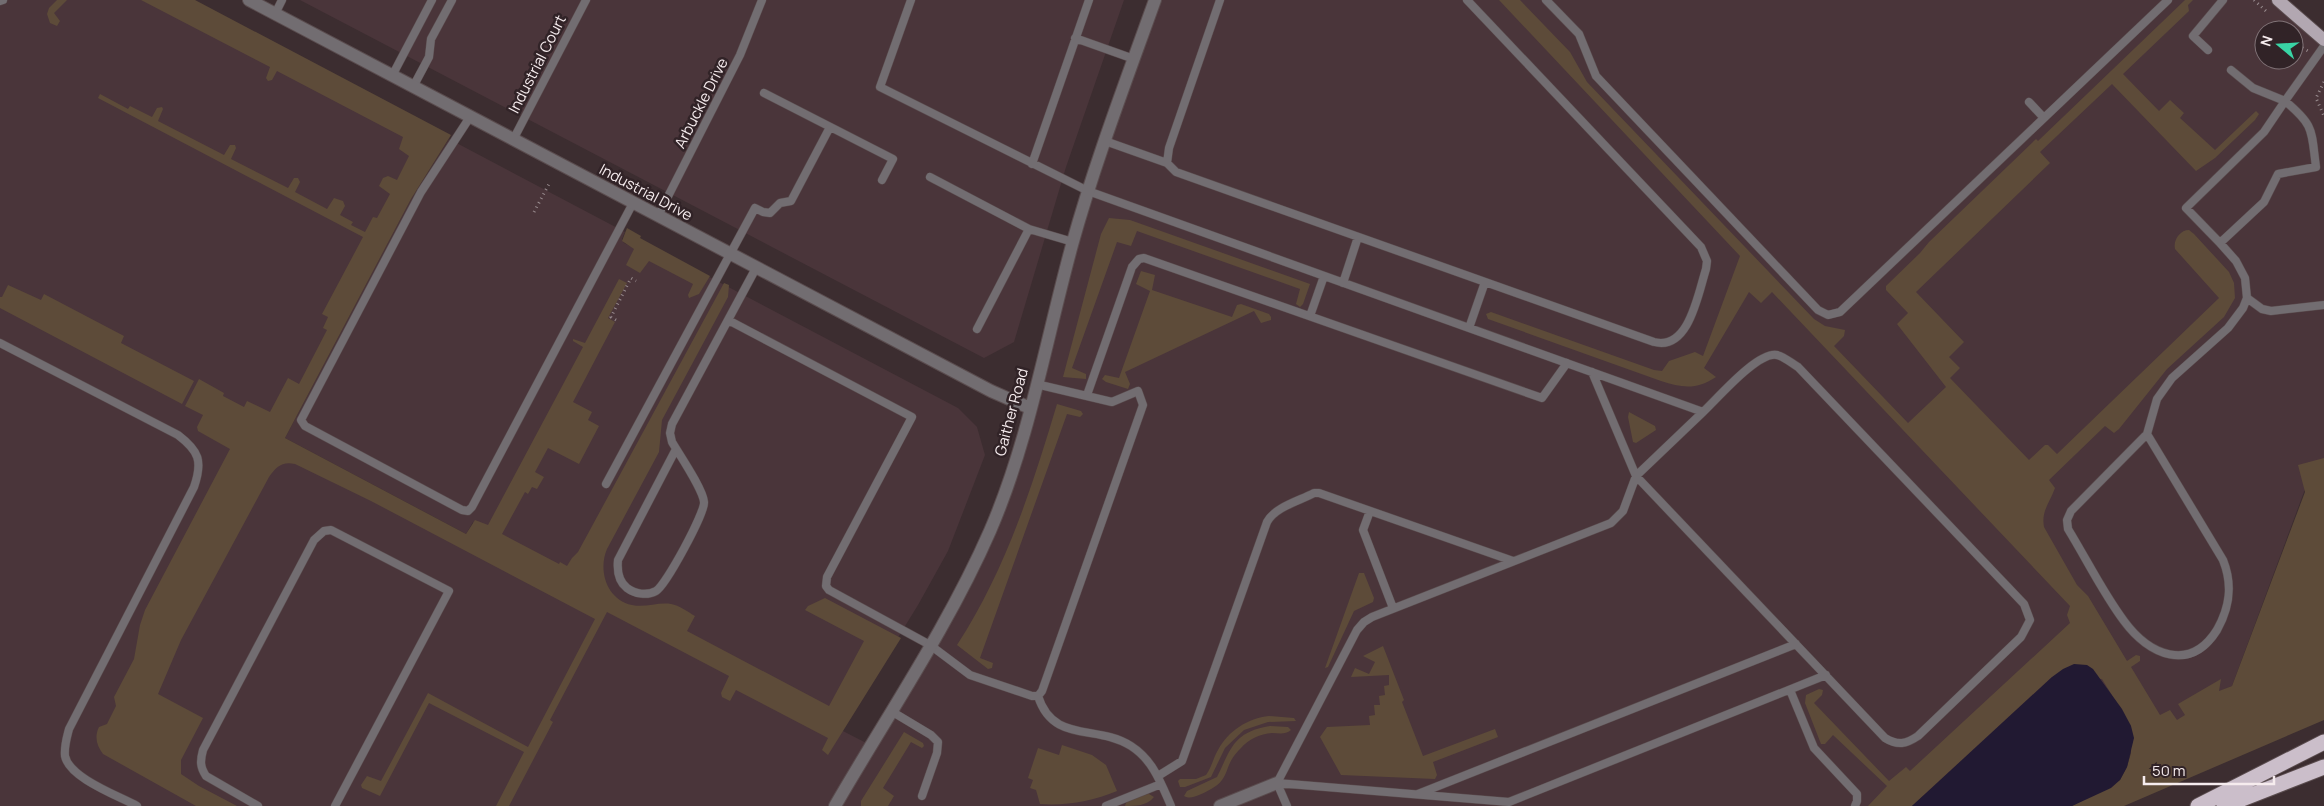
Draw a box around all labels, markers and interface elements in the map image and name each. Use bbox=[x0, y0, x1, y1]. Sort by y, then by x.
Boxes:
street label: Industrial Court bbox=[503, 11, 571, 117]
north arrow bbox=[2254, 20, 2304, 70]
text: N bbox=[2256, 33, 2277, 49]
street label: Arbuckle Drive bbox=[669, 54, 733, 152]
street label: Industrial Drive bbox=[596, 159, 697, 226]
street label: Gaither Road bbox=[989, 366, 1033, 458]
scale bar bbox=[2144, 754, 2274, 786]
text: 50 m bbox=[2152, 760, 2186, 781]

